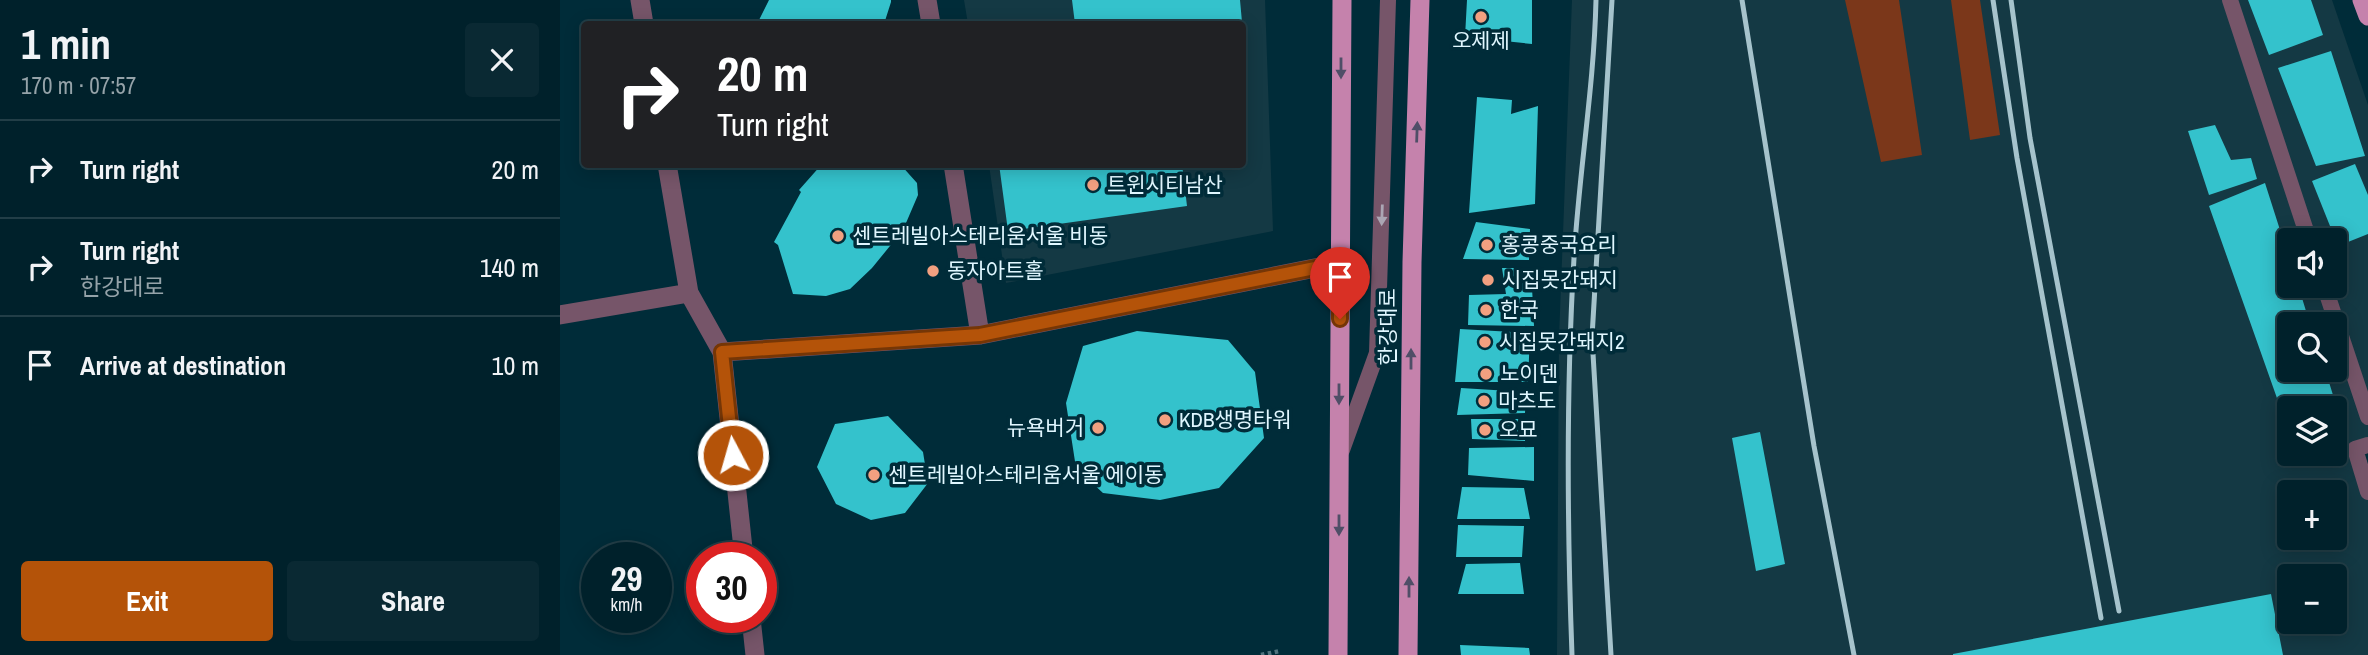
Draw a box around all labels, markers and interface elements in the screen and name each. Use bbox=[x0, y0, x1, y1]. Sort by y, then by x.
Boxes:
marker: 오제제 bbox=[1473, 9, 1489, 25]
text: 1 min bbox=[21, 16, 111, 72]
button: close bbox=[465, 23, 539, 97]
place label: 오제제 bbox=[1452, 26, 1510, 55]
text: 20 m bbox=[717, 40, 809, 106]
icon: right bbox=[602, 49, 693, 140]
one-way arrow bbox=[1336, 57, 1347, 79]
text: 170 m · 07:57 bbox=[21, 70, 136, 101]
text: Turn right bbox=[717, 103, 829, 146]
one-way arrow bbox=[1412, 121, 1423, 143]
icon: right bbox=[21, 150, 59, 188]
text: Turn right bbox=[80, 152, 179, 187]
text: 20 m bbox=[492, 152, 539, 187]
place label: 트윈시티남산 bbox=[1107, 170, 1223, 199]
marker: 트윈시티남산 bbox=[1085, 177, 1101, 193]
one-way arrow bbox=[1377, 204, 1388, 226]
place label: 센트레빌아스테리움서울 비동 bbox=[852, 221, 1108, 250]
marker: 센트레빌아스테리움서울 비동 bbox=[830, 228, 846, 244]
map controls bbox=[2277, 228, 2347, 634]
button: sound bbox=[2277, 228, 2347, 298]
place label: 홍콩중국요리 bbox=[1501, 230, 1617, 259]
text: Turn right bbox=[80, 233, 179, 268]
marker: 홍콩중국요리 bbox=[1479, 237, 1495, 253]
pin bbox=[1310, 247, 1370, 319]
icon: right bbox=[21, 248, 59, 286]
text: 140 m bbox=[480, 250, 539, 285]
place label: 동자아트홀 bbox=[947, 256, 1044, 285]
icon: arrive bbox=[1321, 258, 1359, 296]
marker: 동자아트홀 bbox=[925, 263, 941, 279]
place label: 시집못간돼지 bbox=[1502, 265, 1618, 294]
text: 한강대로 bbox=[80, 271, 165, 302]
marker: 시집못간돼지 bbox=[1480, 272, 1496, 288]
street label: 한강대로 bbox=[1373, 288, 1402, 366]
place label: 한국 bbox=[1500, 295, 1539, 324]
marker: 한국 bbox=[1478, 302, 1494, 318]
button: search bbox=[2277, 312, 2347, 382]
place label: 시집못간돼지2 bbox=[1499, 327, 1625, 356]
marker: 시집못간돼지2 bbox=[1477, 334, 1493, 350]
icon: arrive bbox=[21, 346, 59, 384]
text: Arrive at destination bbox=[80, 348, 286, 383]
text: 10 m bbox=[492, 348, 539, 383]
one-way arrow bbox=[1405, 348, 1417, 370]
place label: 노이덴 bbox=[1500, 359, 1558, 388]
marker: 노이덴 bbox=[1478, 366, 1494, 382]
one-way arrow bbox=[1333, 383, 1345, 405]
place label: 마츠도 bbox=[1498, 386, 1556, 415]
marker: 마츠도 bbox=[1476, 393, 1492, 409]
button: layers bbox=[2277, 396, 2347, 466]
place label: KDB생명타워 bbox=[1179, 405, 1292, 434]
marker: KDB생명타워 bbox=[1157, 412, 1173, 428]
place label: 뉴욕버거 bbox=[1007, 413, 1084, 442]
place label: 오묘 bbox=[1499, 415, 1538, 444]
position arrow bbox=[696, 418, 770, 492]
marker: 뉴욕버거 bbox=[1090, 420, 1106, 436]
marker: 오묘 bbox=[1477, 422, 1493, 438]
place label: 센트레빌아스테리움서울 에이동 bbox=[888, 460, 1163, 489]
marker: 센트레빌아스테리움서울 에이동 bbox=[866, 467, 882, 483]
button: + bbox=[2277, 480, 2347, 550]
one-way arrow bbox=[1333, 515, 1345, 537]
speed limit sign: 30 bbox=[686, 542, 777, 633]
text: 29 bbox=[611, 555, 642, 602]
button: Exit bbox=[21, 561, 273, 641]
button: Share bbox=[287, 561, 539, 641]
button: − bbox=[2277, 564, 2347, 634]
one-way arrow bbox=[1403, 576, 1415, 598]
text: km/h bbox=[611, 592, 643, 617]

